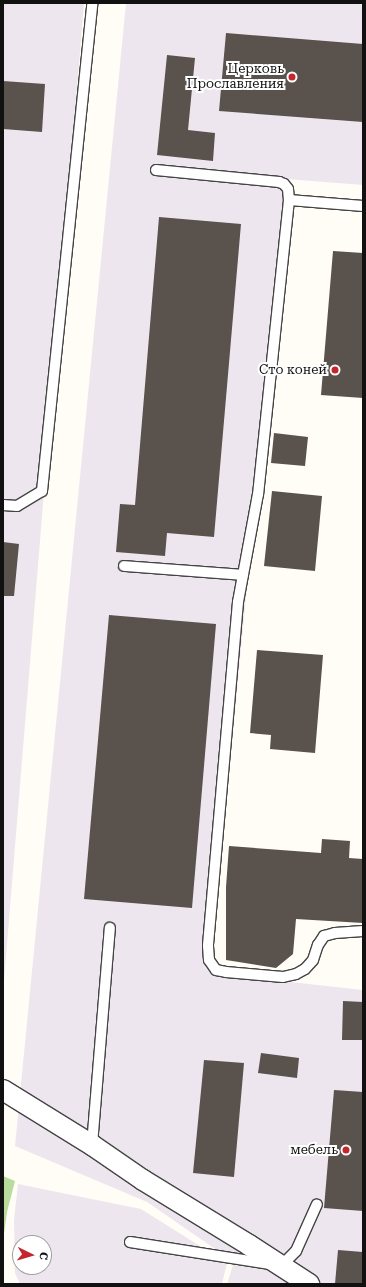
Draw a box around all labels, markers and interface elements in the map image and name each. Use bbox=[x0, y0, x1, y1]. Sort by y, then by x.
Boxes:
place label: Церковь Прославления bbox=[187, 62, 284, 93]
marker: Церковь Прославления bbox=[287, 72, 297, 82]
place label: Сто коней bbox=[259, 362, 327, 378]
marker: Сто коней bbox=[330, 365, 340, 375]
place label: мебель bbox=[290, 1142, 338, 1158]
marker: мебель bbox=[341, 1145, 351, 1155]
north arrow bbox=[12, 1235, 52, 1275]
text: С bbox=[37, 1252, 50, 1260]

